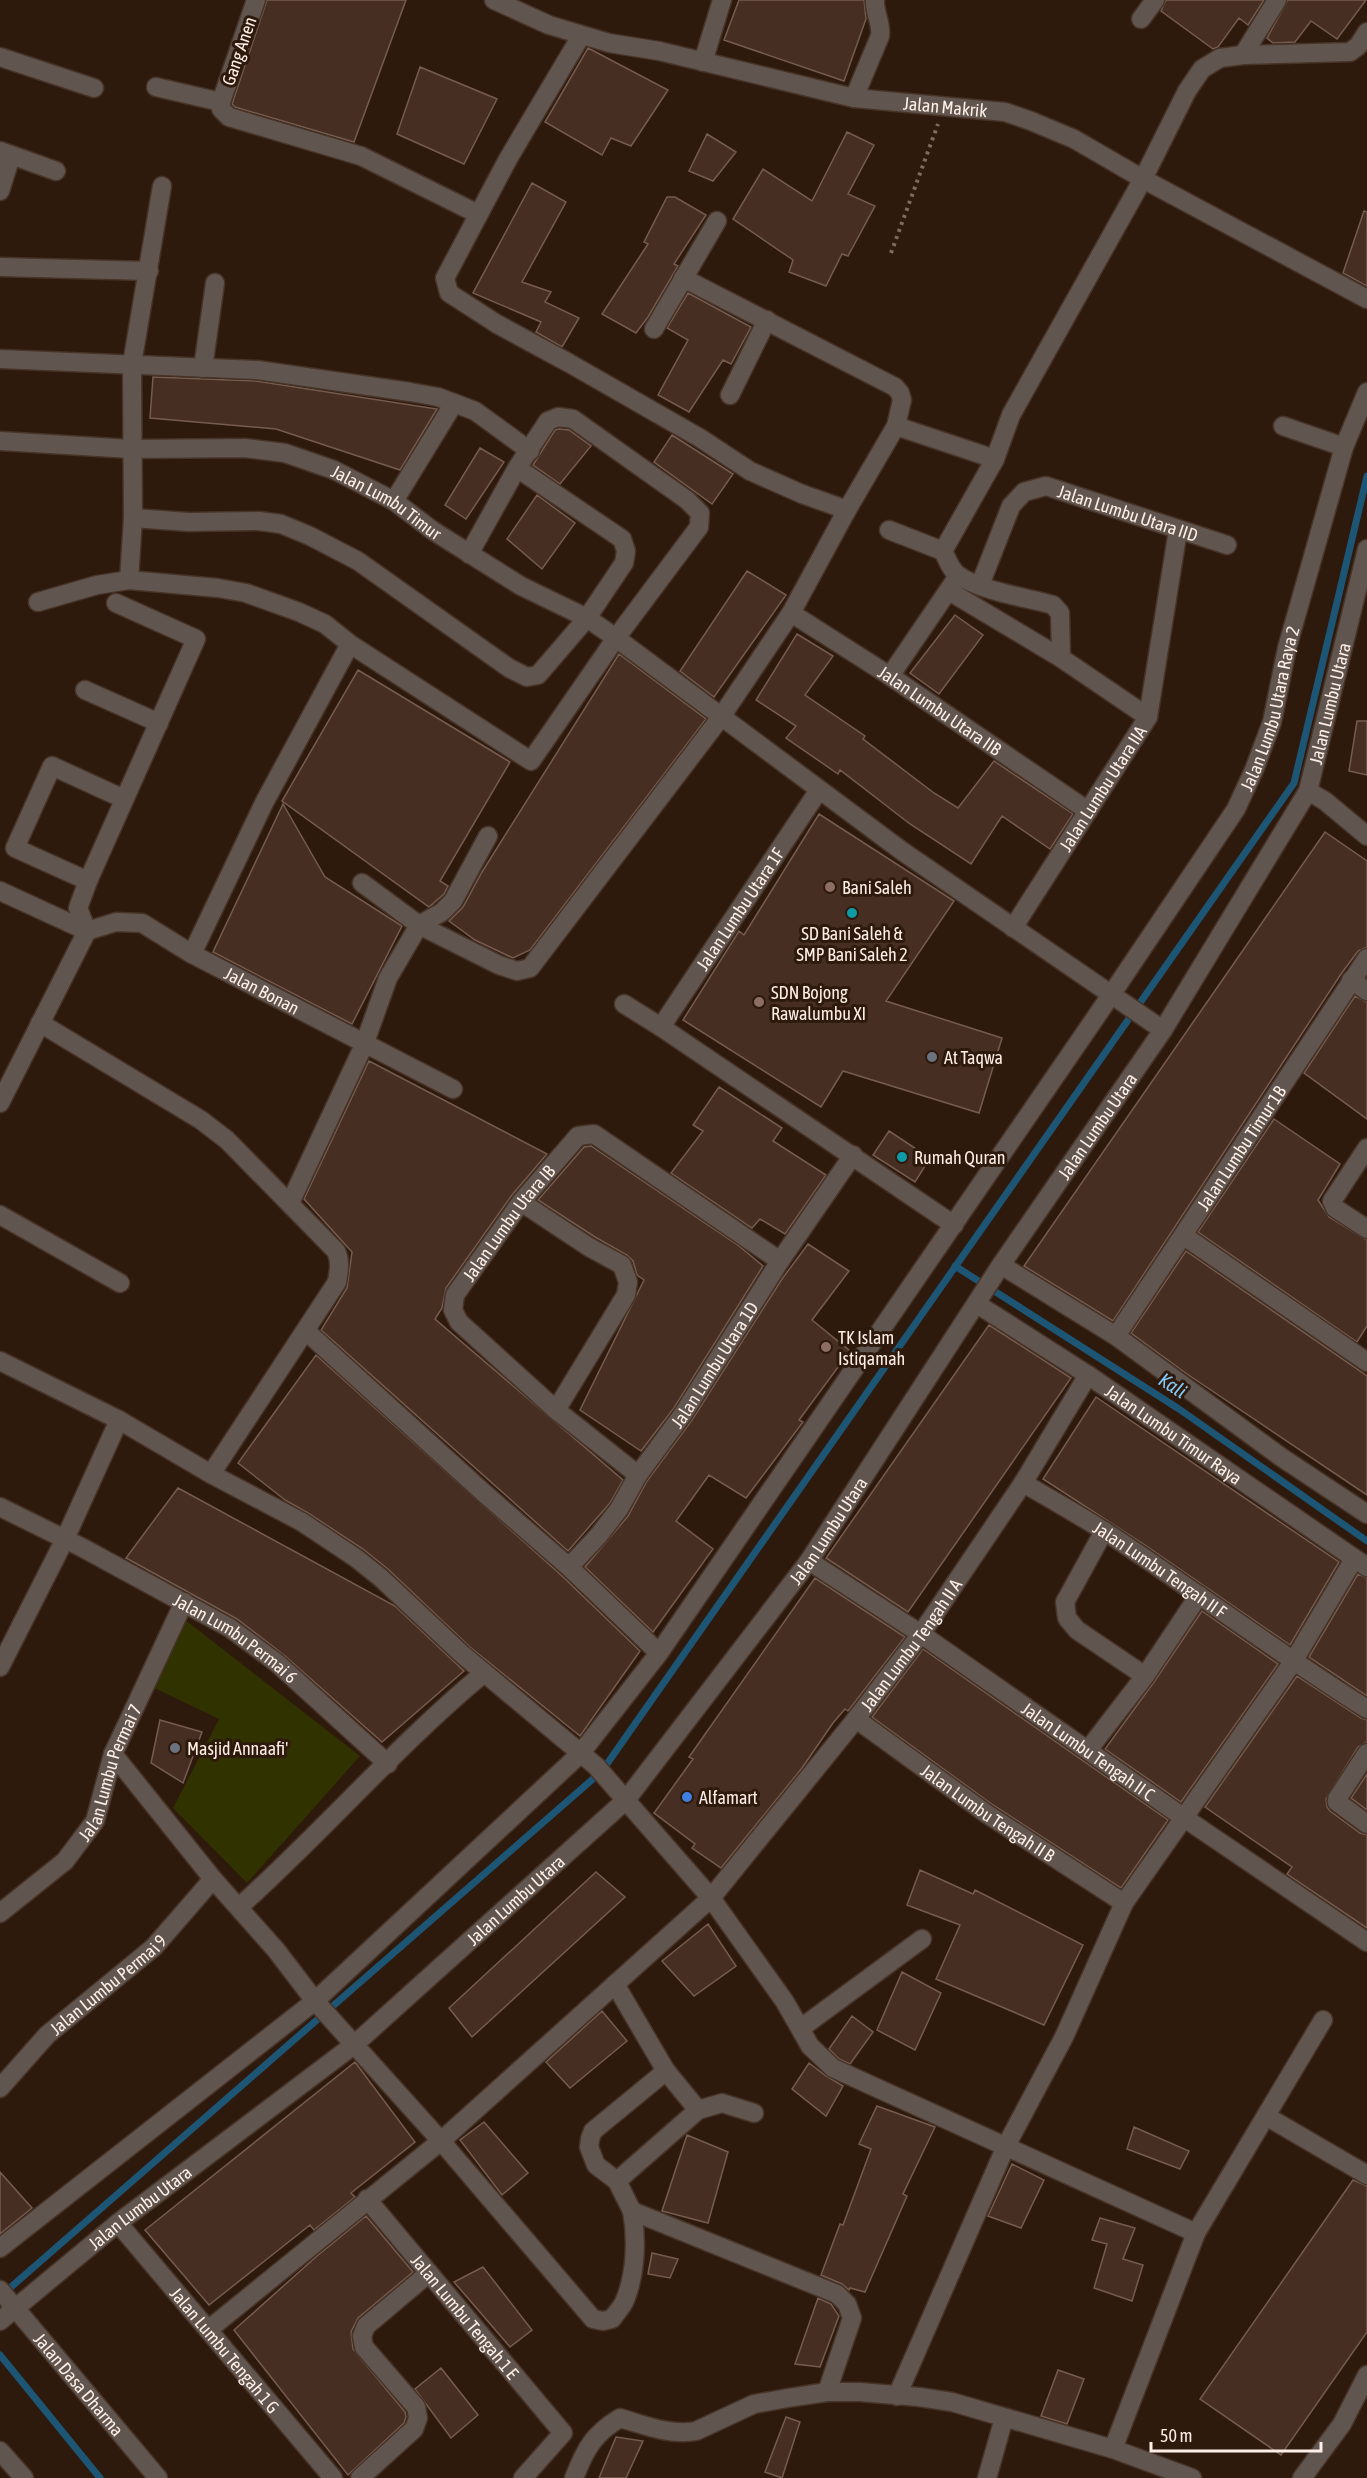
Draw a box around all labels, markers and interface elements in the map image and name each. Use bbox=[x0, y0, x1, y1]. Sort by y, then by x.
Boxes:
street label: Gang Anen bbox=[217, 14, 261, 88]
street label: Jalan Makrik bbox=[902, 92, 988, 121]
street label: Jalan Lumbu Timur bbox=[328, 460, 446, 544]
street label: Jalan Lumbu Utara IID bbox=[1055, 480, 1201, 545]
street label: Jalan Lumbu Utara Raya 2 bbox=[1235, 623, 1303, 794]
street label: Jalan Lumbu Utara bbox=[1304, 641, 1354, 766]
street label: Jalan Lumbu Utara IIB bbox=[875, 661, 1006, 760]
street label: Jalan Lumbu Utara IIA bbox=[1055, 721, 1150, 855]
street label: Jalan Lumbu Utara 1F bbox=[691, 843, 788, 974]
place label: Bani Saleh bbox=[842, 877, 912, 898]
marker: Bani Saleh bbox=[823, 880, 837, 894]
marker: SD Bani Saleh & SMP Bani Saleh 2 bbox=[845, 906, 859, 920]
place label: SD Bani Saleh & SMP Bani Saleh 2 bbox=[796, 923, 908, 965]
street label: Jalan Bonan bbox=[221, 962, 303, 1018]
place label: SDN Bojong Rawalumbu XI bbox=[771, 982, 866, 1024]
marker: SDN Bojong Rawalumbu XI bbox=[752, 995, 766, 1009]
place label: At Taqwa bbox=[944, 1047, 1003, 1068]
marker: At Taqwa bbox=[925, 1050, 939, 1064]
street label: Jalan Lumbu Utara bbox=[1053, 1069, 1141, 1183]
street label: Jalan Lumbu Timur 1B bbox=[1192, 1081, 1290, 1214]
place label: Rumah Quran bbox=[914, 1147, 1005, 1168]
marker: Rumah Quran bbox=[895, 1150, 909, 1164]
street label: Jalan Lumbu Utara IB bbox=[458, 1160, 559, 1285]
street label: Jalan Lumbu Utara 1D bbox=[666, 1297, 762, 1432]
place label: TK Islam Istiqamah bbox=[838, 1327, 905, 1369]
marker: TK Islam Istiqamah bbox=[819, 1340, 833, 1354]
water label: Kali bbox=[1155, 1368, 1192, 1403]
street label: Jalan Lumbu Timur Raya bbox=[1102, 1380, 1246, 1488]
street label: Jalan Lumbu Utara bbox=[785, 1473, 871, 1588]
street label: Jalan Lumbu Tengah II F bbox=[1090, 1516, 1231, 1622]
street label: Jalan Lumbu Tengah II A bbox=[856, 1575, 966, 1715]
street label: Jalan Lumbu Permai 6 bbox=[170, 1589, 302, 1687]
street label: Jalan Lumbu Tengah II C bbox=[1018, 1697, 1159, 1805]
street label: Jalan Lumbu Permai 7 bbox=[73, 1701, 145, 1845]
place label: Masjid Annaafi' bbox=[187, 1738, 288, 1759]
marker: Masjid Annaafi' bbox=[168, 1741, 182, 1755]
street label: Jalan Lumbu Tengah II B bbox=[917, 1759, 1059, 1866]
place label: Alfamart bbox=[699, 1787, 758, 1808]
marker: Alfamart bbox=[680, 1790, 694, 1804]
street label: Jalan Lumbu Utara bbox=[462, 1850, 568, 1949]
street label: Jalan Lumbu Permai 9 bbox=[45, 1930, 171, 2039]
street label: Jalan Lumbu Utara bbox=[84, 2161, 195, 2254]
street label: Jalan Lumbu Tengah 1 E bbox=[407, 2250, 524, 2383]
street label: Jalan Lumbu Tengah 1 G bbox=[166, 2283, 284, 2417]
street label: Jalan Dasa Dharma bbox=[30, 2328, 128, 2440]
scale bar bbox=[1151, 2415, 1320, 2453]
text: 50 m bbox=[1160, 2425, 1192, 2446]

